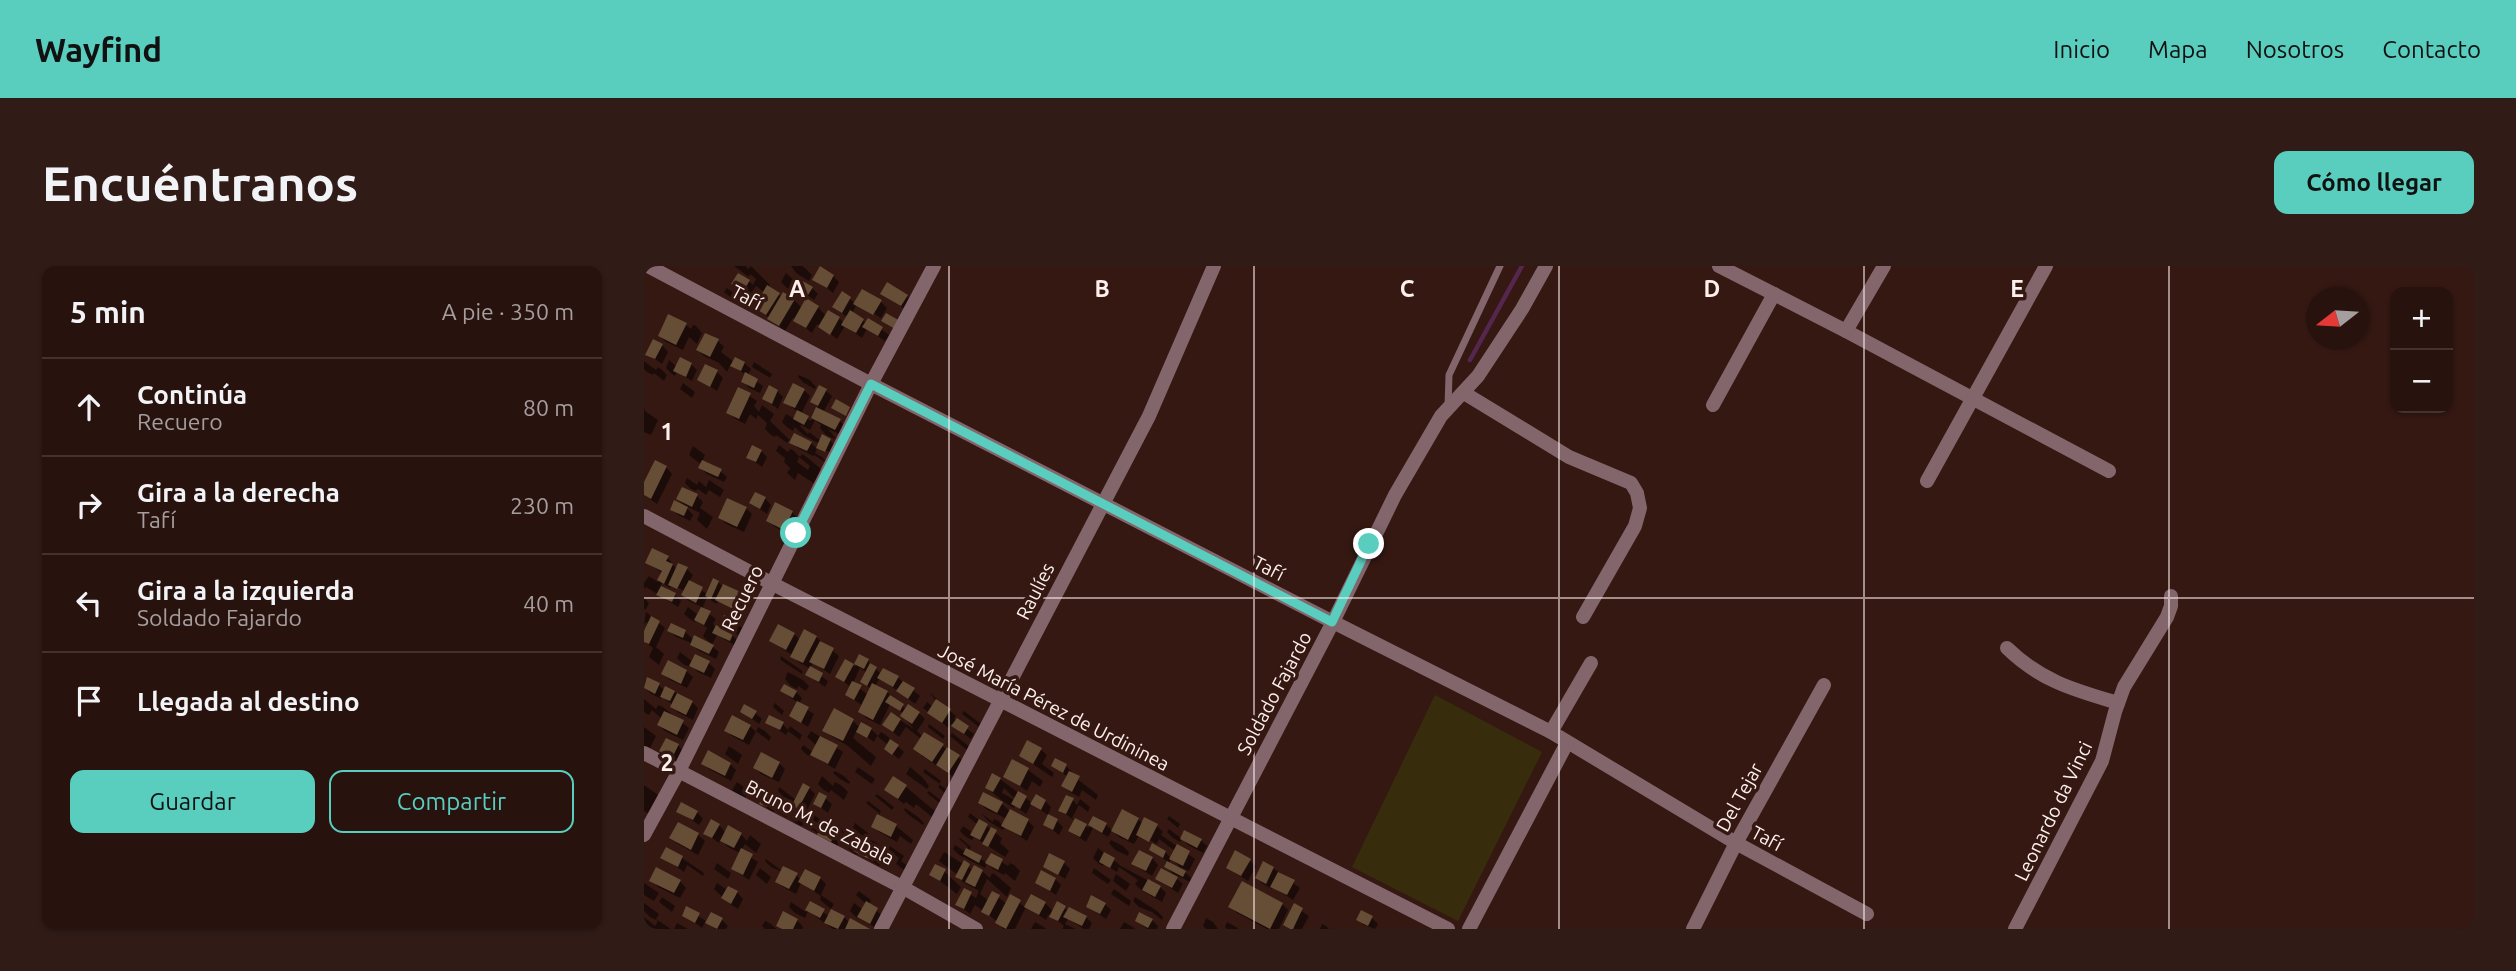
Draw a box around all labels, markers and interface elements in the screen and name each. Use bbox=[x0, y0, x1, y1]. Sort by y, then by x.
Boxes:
text: Wayfind bbox=[35, 31, 162, 68]
text: Inicio bbox=[2053, 36, 2110, 63]
text: Mapa bbox=[2148, 36, 2208, 63]
text: Nosotros bbox=[2246, 36, 2344, 63]
text: Contacto bbox=[2382, 36, 2481, 63]
button: Cómo llegar bbox=[2274, 151, 2474, 214]
text: Encuéntranos bbox=[42, 155, 358, 210]
text: A bbox=[789, 276, 805, 301]
text: B bbox=[1094, 276, 1110, 301]
text: C bbox=[1400, 276, 1415, 301]
text: D bbox=[1704, 276, 1720, 301]
text: E bbox=[2010, 276, 2024, 301]
street label: Tafí bbox=[728, 280, 767, 314]
north arrow bbox=[2306, 287, 2369, 350]
map controls bbox=[2390, 287, 2453, 413]
button: + bbox=[2390, 287, 2453, 350]
text: 5 min bbox=[70, 295, 146, 329]
text: A pie · 350 m bbox=[442, 299, 574, 324]
button: − bbox=[2390, 350, 2453, 413]
text: Continúa bbox=[137, 380, 247, 409]
icon: ahead bbox=[70, 388, 108, 426]
text: 80 m bbox=[523, 395, 574, 420]
text: Recuero bbox=[137, 409, 223, 434]
text: 1 bbox=[661, 419, 673, 444]
text: Gira a la derecha bbox=[137, 478, 340, 507]
icon: right bbox=[70, 486, 108, 524]
text: 230 m bbox=[510, 493, 574, 518]
text: Tafí bbox=[137, 507, 176, 532]
route start bbox=[780, 517, 811, 548]
route end bbox=[1353, 528, 1384, 559]
street label: Tafí bbox=[1250, 551, 1289, 585]
street label: Raulíes bbox=[1011, 559, 1059, 623]
street label: Recuero bbox=[717, 561, 767, 635]
text: Gira a la izquierda bbox=[137, 576, 355, 605]
icon: left bbox=[70, 584, 108, 622]
text: 40 m bbox=[523, 591, 574, 616]
text: Soldado Fajardo bbox=[137, 605, 302, 630]
street label: Soldado Fajardo bbox=[1232, 628, 1316, 758]
street label: José María Pérez de Urdininea bbox=[935, 639, 1173, 775]
icon: arrive bbox=[70, 682, 108, 720]
text: Llegada al destino bbox=[137, 687, 360, 716]
street label: Leonardo da Vinci bbox=[2010, 738, 2096, 884]
text: 2 bbox=[661, 750, 673, 775]
street label: Del Tejar bbox=[1711, 759, 1767, 835]
button: Guardar bbox=[70, 770, 315, 833]
button: Compartir bbox=[329, 770, 574, 833]
street label: Bruno M. de Zabala bbox=[742, 775, 898, 869]
street label: Tafí bbox=[1748, 821, 1787, 855]

